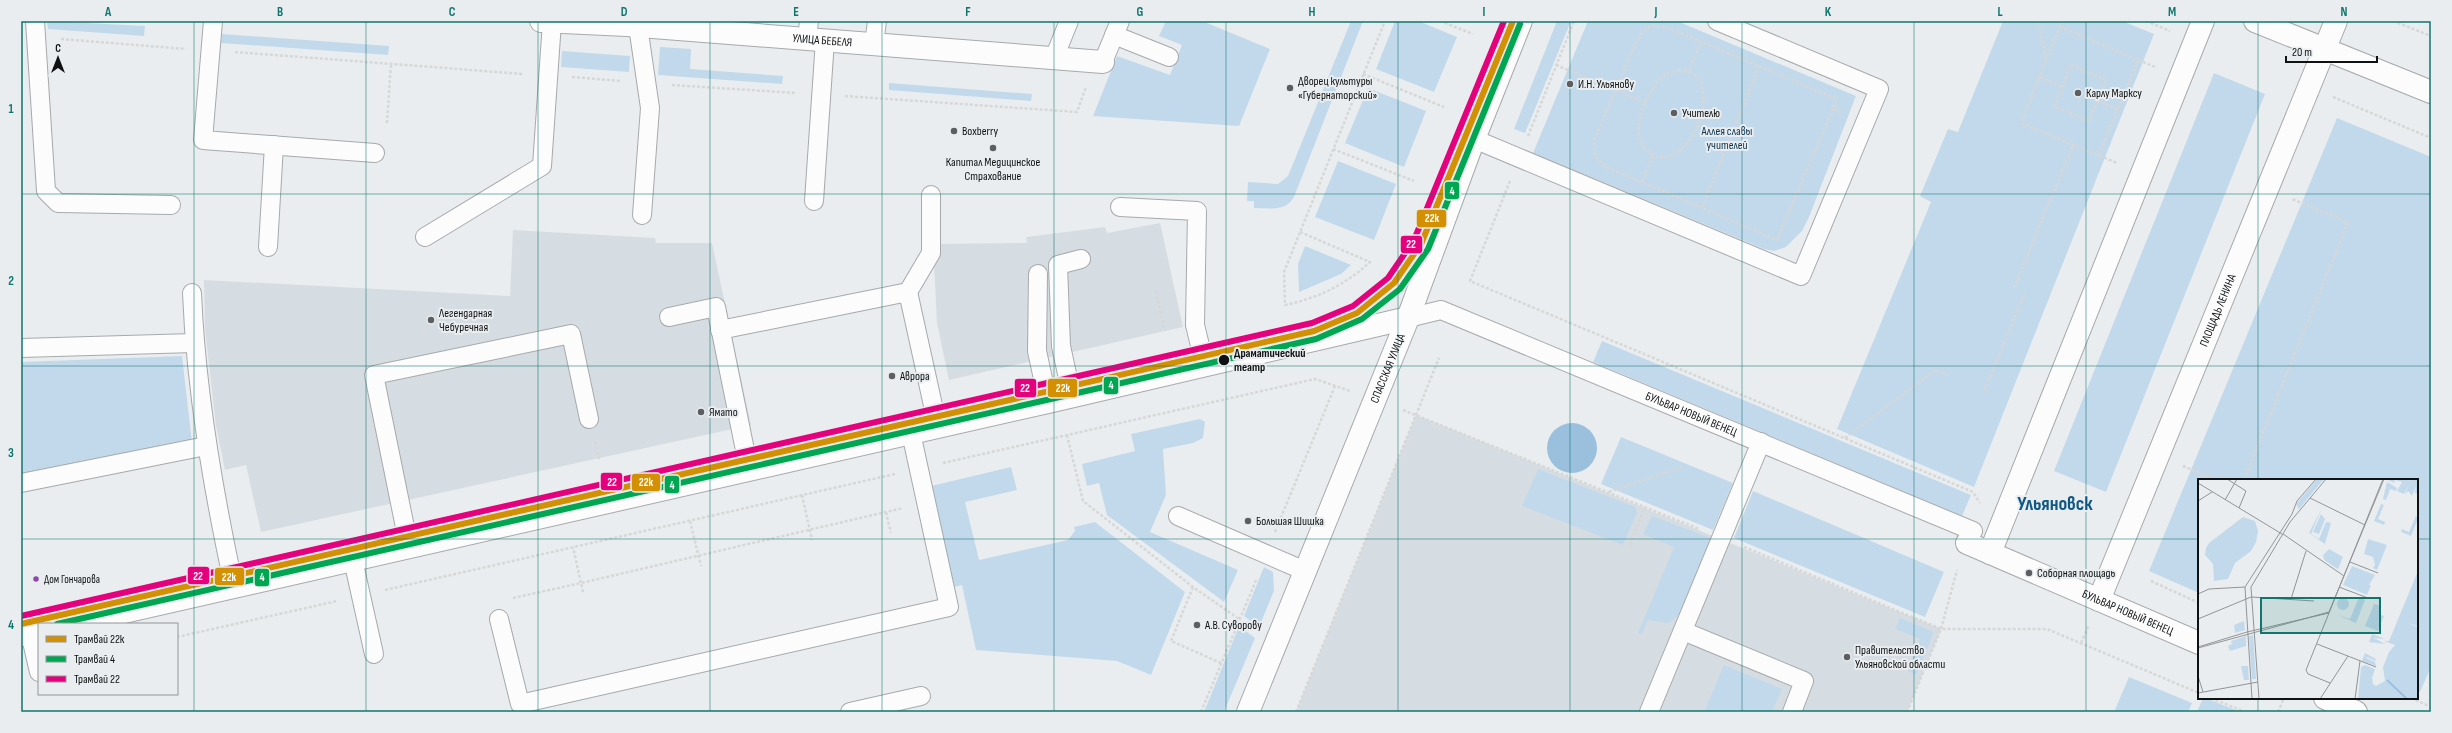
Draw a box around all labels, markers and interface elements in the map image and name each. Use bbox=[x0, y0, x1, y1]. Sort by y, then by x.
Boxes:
text: A bbox=[104, 4, 112, 20]
text: B bbox=[277, 4, 283, 20]
text: C bbox=[449, 4, 456, 20]
text: D bbox=[621, 4, 628, 20]
text: E bbox=[793, 4, 799, 20]
text: F bbox=[965, 4, 971, 20]
text: G bbox=[1137, 4, 1144, 20]
text: H bbox=[1309, 4, 1316, 20]
text: I bbox=[1483, 4, 1486, 20]
text: J bbox=[1654, 4, 1658, 20]
text: K bbox=[1825, 4, 1832, 20]
text: L bbox=[1997, 4, 2003, 20]
text: M bbox=[2168, 4, 2176, 20]
text: N bbox=[2341, 4, 2348, 20]
street label: УЛИЦА БЕБЕЛЯ bbox=[792, 31, 853, 50]
north arrow bbox=[38, 38, 78, 78]
scale bar bbox=[2286, 38, 2377, 64]
text: С bbox=[55, 42, 61, 55]
text: 20 m bbox=[2292, 45, 2312, 60]
place label: Дворец культуры «Губернаторский» bbox=[1298, 74, 1378, 103]
place label: И.Н. Ульянову bbox=[1578, 77, 1634, 92]
marker: И.Н. Ульянову bbox=[1565, 79, 1575, 89]
marker: Дворец культуры «Губернаторский» bbox=[1285, 83, 1295, 93]
place label: Карлу Марксу bbox=[2086, 86, 2142, 101]
marker: Карлу Марксу bbox=[2073, 88, 2083, 98]
text: 1 bbox=[8, 101, 14, 117]
place label: Учителю bbox=[1682, 106, 1720, 121]
marker: Учителю bbox=[1669, 108, 1679, 118]
place label: Boxberry bbox=[962, 124, 999, 139]
park label: Аллея славы учителей bbox=[1701, 124, 1753, 153]
marker: Boxberry bbox=[949, 126, 959, 136]
marker: Капитал Медицинское Страхование bbox=[988, 143, 998, 153]
place label: Капитал Медицинское Страхование bbox=[946, 155, 1041, 184]
line badge: 4 bbox=[1444, 181, 1460, 200]
text: 4 bbox=[1449, 185, 1455, 198]
line badge: 22к bbox=[1416, 209, 1447, 228]
text: 22к bbox=[1425, 212, 1440, 225]
line badge: 22 bbox=[1400, 235, 1423, 254]
text: 22 bbox=[1406, 238, 1416, 251]
street label: ПЛОЩАДЬ ЛЕНИНА bbox=[2196, 271, 2240, 349]
text: 2 bbox=[8, 273, 14, 289]
place label: Легендарная Чебуречная bbox=[438, 306, 493, 335]
marker: Легендарная Чебуречная bbox=[426, 315, 436, 325]
street label: СПАССКАЯ УЛИЦА bbox=[1367, 331, 1409, 405]
place label: Драматический театр bbox=[1234, 346, 1306, 375]
marker: Драматический театр bbox=[1217, 353, 1231, 367]
place label: Аврора bbox=[899, 369, 930, 384]
marker: Аврора bbox=[887, 371, 897, 381]
line badge: 4 bbox=[1103, 376, 1119, 395]
line badge: 22 bbox=[1014, 378, 1037, 398]
line badge: 22к bbox=[1047, 378, 1078, 398]
text: 4 bbox=[1108, 379, 1114, 392]
text: 22 bbox=[1020, 382, 1030, 395]
text: 22к bbox=[1056, 382, 1071, 395]
street label: БУЛЬВАР НОВЫЙ ВЕНЕЦ bbox=[1643, 389, 1739, 440]
place label: Ямато bbox=[709, 405, 738, 420]
marker: Ямато bbox=[696, 407, 706, 417]
text: 3 bbox=[8, 445, 14, 461]
line badge: 22 bbox=[600, 472, 623, 491]
line badge: 22к bbox=[631, 473, 661, 492]
line badge: 4 bbox=[664, 475, 680, 494]
text: 22 bbox=[607, 476, 617, 489]
text: 22к bbox=[639, 476, 654, 489]
text: 4 bbox=[669, 479, 675, 492]
inset map bbox=[2198, 479, 2418, 699]
district label: Ульяновск bbox=[2017, 492, 2093, 516]
place label: Большая Шишка bbox=[1256, 514, 1324, 529]
marker: Большая Шишка bbox=[1243, 516, 1253, 526]
line badge: 22 bbox=[187, 566, 210, 585]
place label: Соборная площадь bbox=[2037, 566, 2116, 581]
line badge: 22к bbox=[214, 567, 245, 586]
line badge: 4 bbox=[254, 568, 270, 587]
marker: Соборная площадь bbox=[2024, 568, 2034, 578]
text: 22 bbox=[193, 570, 203, 583]
text: 22к bbox=[222, 571, 237, 584]
text: 4 bbox=[259, 571, 265, 584]
place label: Дом Гончарова bbox=[44, 573, 100, 586]
marker: Дом Гончарова bbox=[31, 574, 41, 584]
street label: БУЛЬВАР НОВЫЙ ВЕНЕЦ bbox=[2080, 586, 2175, 639]
text: 4 bbox=[8, 617, 14, 633]
place label: А.В. Суворову bbox=[1204, 618, 1262, 633]
marker: А.В. Суворову bbox=[1192, 620, 1202, 630]
legend bbox=[38, 623, 178, 695]
text: Трамвай 22к bbox=[74, 632, 125, 647]
place label: Правительство Ульяновской области bbox=[1855, 643, 1945, 672]
text: Трамвай 4 bbox=[74, 652, 115, 667]
marker: Правительство Ульяновской области bbox=[1842, 652, 1852, 662]
text: Трамвай 22 bbox=[74, 672, 120, 687]

